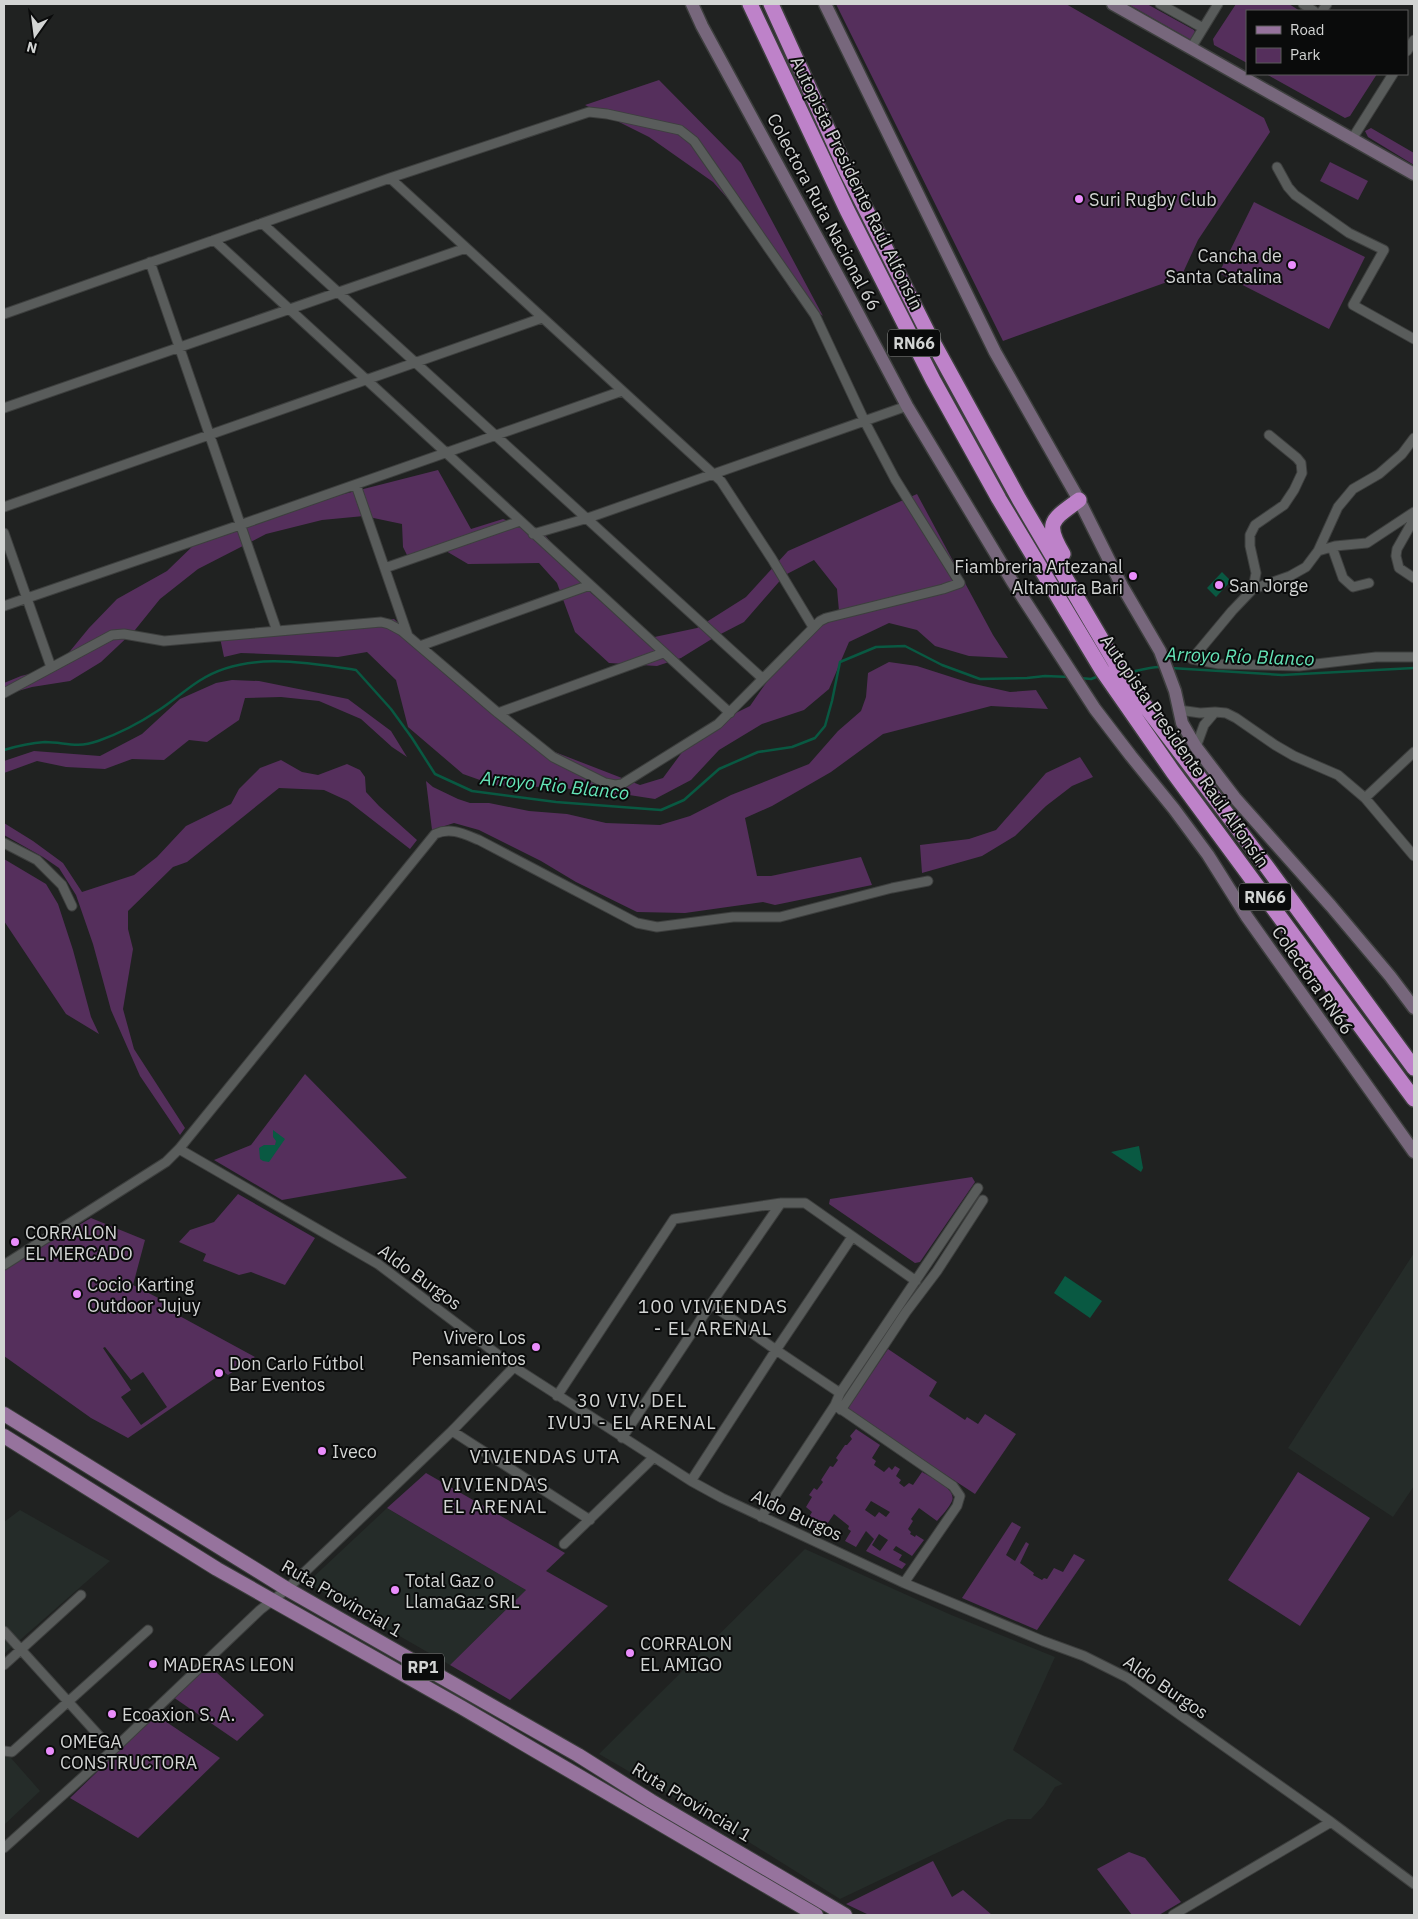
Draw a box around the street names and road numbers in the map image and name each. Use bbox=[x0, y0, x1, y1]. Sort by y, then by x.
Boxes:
street label: Autopista Presidente Raúl Alfonsín bbox=[785, 52, 929, 314]
street label: Colectora Ruta Nacional 66 bbox=[762, 109, 886, 315]
road number: RN66 bbox=[888, 329, 940, 356]
street label: Autopista Presidente Raúl Alfonsín bbox=[1095, 630, 1275, 872]
road number: RN66 bbox=[1239, 884, 1291, 910]
street label: Colectora RN66 bbox=[1267, 921, 1359, 1039]
street label: Aldo Burgos bbox=[374, 1239, 466, 1315]
street label: Aldo Burgos bbox=[748, 1484, 846, 1546]
street label: Ruta Provincial 1 bbox=[277, 1554, 407, 1642]
street label: Aldo Burgos bbox=[1119, 1650, 1213, 1724]
road number: RP1 bbox=[402, 1654, 444, 1680]
street label: Ruta Provincial 1 bbox=[628, 1757, 756, 1847]

